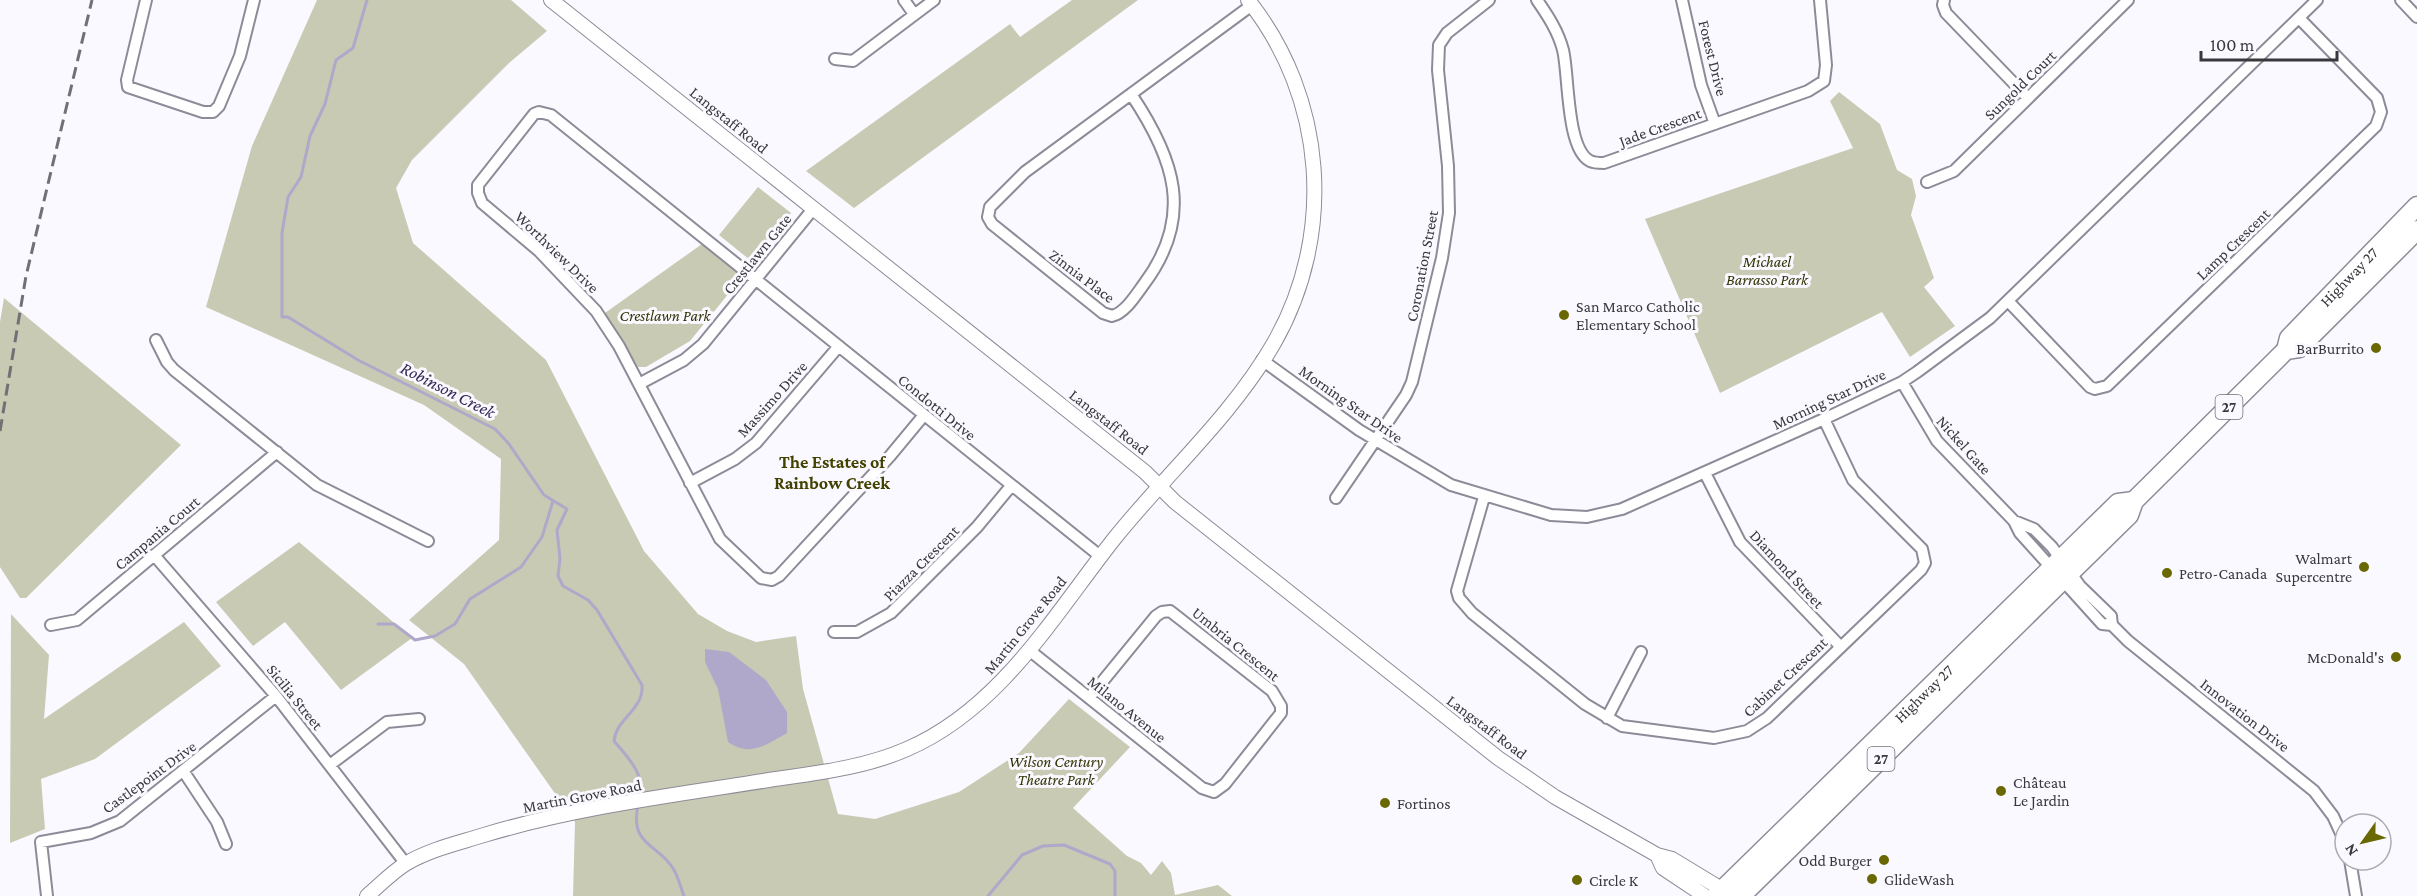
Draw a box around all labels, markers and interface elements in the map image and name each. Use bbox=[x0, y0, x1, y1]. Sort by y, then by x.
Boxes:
street label: Forest Drive bbox=[1695, 18, 1731, 98]
scale bar bbox=[2201, 24, 2338, 62]
text: 100 m bbox=[2210, 35, 2255, 55]
street label: Sungold Court bbox=[1981, 46, 2060, 124]
street label: Langstaff Road bbox=[686, 83, 772, 158]
street label: Jade Crescent bbox=[1615, 104, 1704, 151]
street label: Lamp Crescent bbox=[2193, 204, 2274, 284]
street label: Worthview Drive bbox=[512, 208, 602, 296]
street label: Coronation Street bbox=[1403, 208, 1441, 323]
street label: Crestlawn Gate bbox=[720, 211, 794, 297]
street label: Highway 27 bbox=[2316, 243, 2381, 309]
street label: Zinnia Place bbox=[1046, 246, 1118, 306]
park label: Michael Barrasso Park bbox=[1726, 253, 1809, 288]
place label: San Marco Catholic Elementary School bbox=[1576, 298, 1700, 334]
park label: Crestlawn Park bbox=[620, 307, 711, 324]
marker: San Marco Catholic Elementary School bbox=[1557, 308, 1571, 322]
place label: BarBurrito bbox=[2296, 340, 2364, 357]
marker: BarBurrito bbox=[2369, 341, 2383, 355]
water label: Robinson Creek bbox=[397, 358, 500, 423]
street label: Massimo Drive bbox=[734, 358, 810, 440]
street label: Morning Star Drive bbox=[1295, 362, 1406, 447]
street label: Morning Star Drive bbox=[1770, 365, 1889, 434]
street label: Condotti Drive bbox=[895, 371, 979, 443]
street label: Langstaff Road bbox=[1066, 386, 1152, 459]
road number: 27 bbox=[2216, 395, 2242, 419]
street label: Nickel Gate bbox=[1933, 412, 1995, 478]
district label: The Estates of Rainbow Creek bbox=[774, 452, 890, 493]
street label: Campania Court bbox=[111, 492, 204, 574]
street label: Piazza Crescent bbox=[880, 521, 963, 604]
street label: Diamond Street bbox=[1746, 526, 1828, 612]
place label: Walmart Supercentre bbox=[2275, 550, 2353, 586]
marker: Walmart Supercentre bbox=[2357, 560, 2371, 574]
place label: Petro-Canada bbox=[2179, 565, 2268, 582]
marker: Petro-Canada bbox=[2160, 566, 2174, 580]
street label: Martin Grove Road bbox=[980, 572, 1070, 677]
street label: Umbria Crescent bbox=[1189, 604, 1284, 685]
street label: Cabinet Crescent bbox=[1739, 633, 1831, 720]
place label: McDonald's bbox=[2307, 649, 2384, 666]
marker: McDonald's bbox=[2389, 650, 2403, 664]
street label: Sicilia Street bbox=[264, 661, 327, 734]
street label: Highway 27 bbox=[1891, 661, 1957, 726]
street label: Milano Avenue bbox=[1084, 672, 1170, 746]
street label: Innovation Drive bbox=[2197, 675, 2293, 755]
street label: Langstaff Road bbox=[1443, 691, 1531, 764]
street label: Castlepoint Drive bbox=[99, 737, 200, 818]
road number: 27 bbox=[1868, 747, 1894, 771]
park label: Wilson Century Theatre Park bbox=[1009, 753, 1103, 788]
place label: Château Le Jardin bbox=[2013, 774, 2070, 810]
street label: Martin Grove Road bbox=[521, 776, 643, 816]
marker: Château Le Jardin bbox=[1994, 784, 2008, 798]
place label: Fortinos bbox=[1397, 795, 1450, 812]
marker: Fortinos bbox=[1378, 796, 1392, 810]
north arrow bbox=[2333, 812, 2393, 872]
text: N bbox=[2341, 841, 2361, 859]
place label: Odd Burger bbox=[1798, 852, 1872, 870]
marker: Odd Burger bbox=[1877, 853, 1891, 867]
place label: GlideWash bbox=[1884, 871, 1955, 888]
place label: Circle K bbox=[1589, 872, 1639, 889]
marker: GlideWash bbox=[1865, 872, 1879, 886]
marker: Circle K bbox=[1570, 873, 1584, 887]

